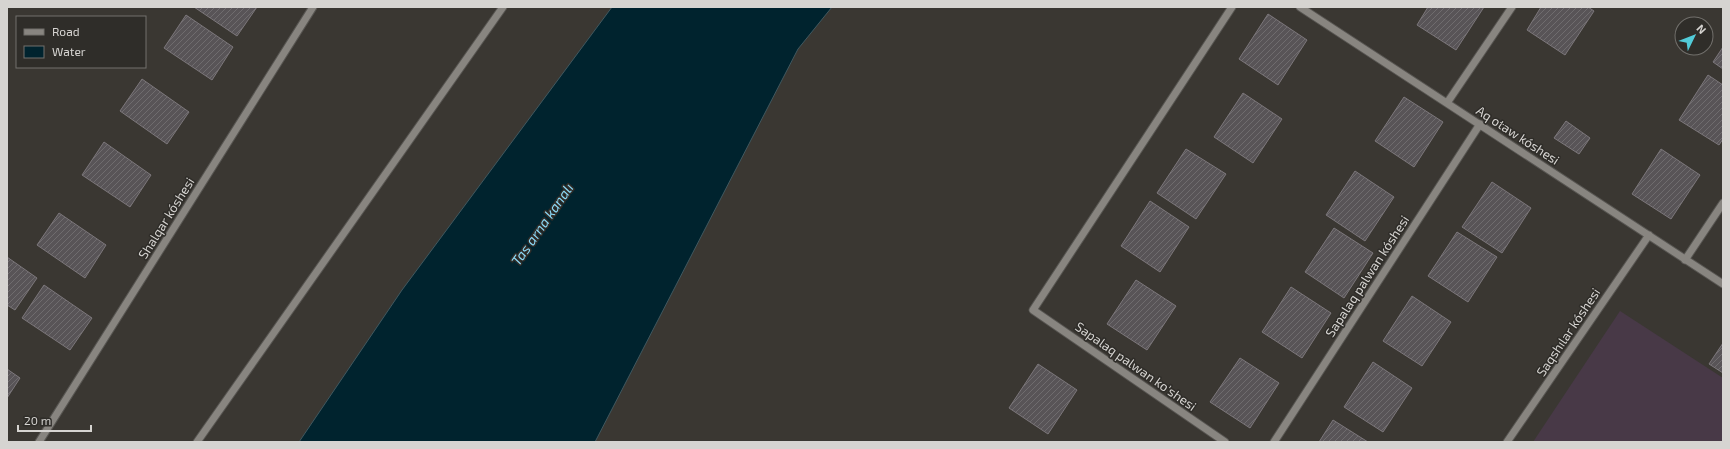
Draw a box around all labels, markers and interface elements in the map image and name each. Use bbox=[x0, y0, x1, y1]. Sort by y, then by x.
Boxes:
legend bbox=[16, 16, 146, 68]
north arrow bbox=[1674, 16, 1714, 56]
text: N bbox=[1694, 21, 1709, 36]
text: Road bbox=[52, 24, 80, 38]
text: Water bbox=[52, 44, 86, 58]
street label: Aq otaw kóshesi bbox=[1473, 102, 1563, 168]
street label: Shalqar kóshesi bbox=[135, 174, 197, 262]
water label: Tas arna kanalı bbox=[507, 180, 577, 268]
street label: Sapalaq palwan kóshesi bbox=[1322, 212, 1412, 340]
street label: Saqshılar kóshesi bbox=[1533, 285, 1603, 379]
street label: Sapalaq palwan ko'shesi bbox=[1072, 318, 1200, 414]
scale bar bbox=[18, 407, 91, 433]
text: 20 m bbox=[24, 413, 51, 427]

